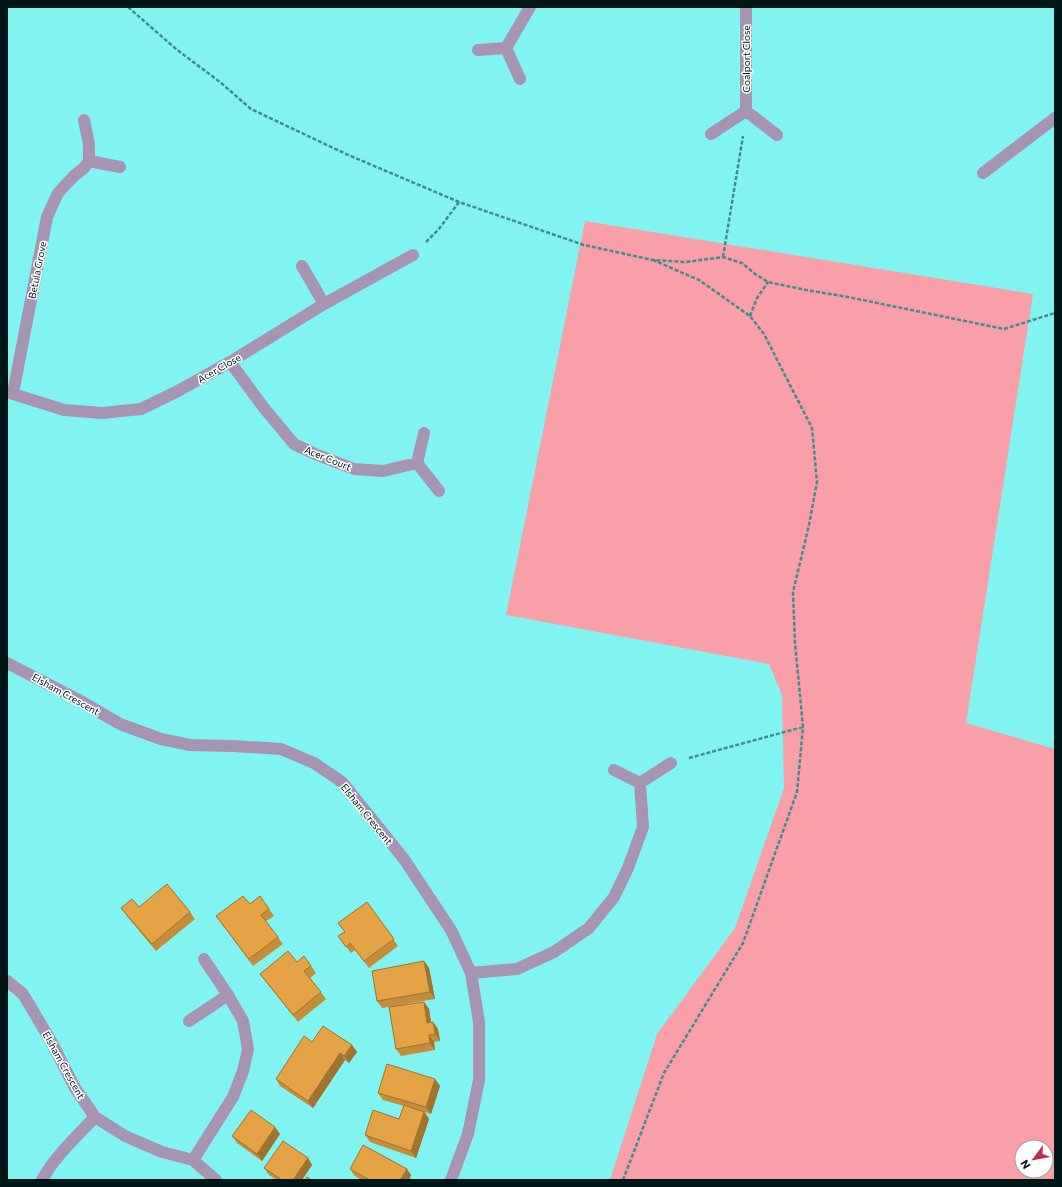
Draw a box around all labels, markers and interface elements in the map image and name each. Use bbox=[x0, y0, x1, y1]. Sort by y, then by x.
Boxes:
street label: Coalport Close bbox=[740, 25, 752, 93]
street label: Betula Grove bbox=[26, 240, 48, 300]
street label: Acer Close bbox=[195, 351, 243, 385]
street label: Acer Court bbox=[303, 443, 353, 473]
street label: Elsham Crescent bbox=[30, 671, 102, 717]
street label: Elsham Crescent bbox=[339, 781, 395, 847]
street label: Elsham Crescent bbox=[41, 1029, 87, 1101]
north arrow bbox=[1014, 1139, 1054, 1179]
text: N bbox=[1017, 1158, 1033, 1172]

